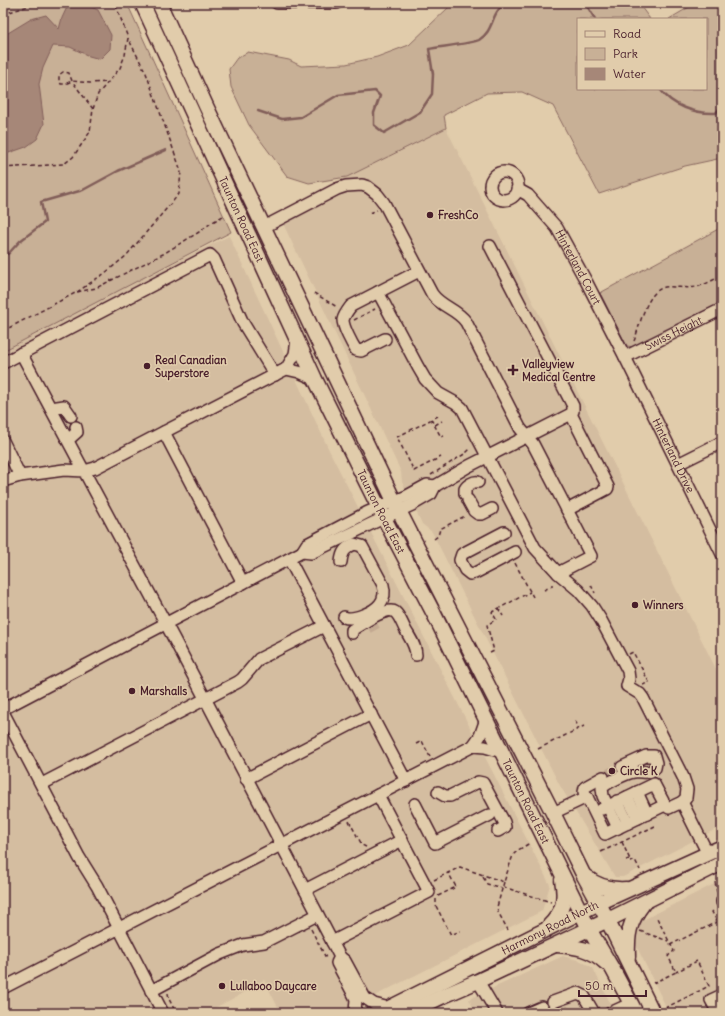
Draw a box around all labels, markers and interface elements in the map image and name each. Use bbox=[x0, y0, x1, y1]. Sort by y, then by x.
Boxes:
legend bbox=[577, 18, 707, 90]
text: Road bbox=[613, 26, 641, 41]
text: Park bbox=[613, 46, 638, 61]
text: Water bbox=[613, 66, 646, 81]
street label: Taunton Road East bbox=[216, 174, 267, 264]
place label: FreshCo bbox=[438, 208, 478, 222]
marker: FreshCo bbox=[425, 210, 435, 220]
street label: Hinterland Court bbox=[552, 227, 604, 307]
street label: Swiss Height bbox=[642, 313, 705, 353]
place label: Real Canadian Superstore bbox=[155, 353, 227, 381]
place label: Valleyview Medical Centre bbox=[522, 357, 596, 384]
marker: Real Canadian Superstore bbox=[142, 361, 152, 371]
marker: Valleyview Medical Centre bbox=[507, 364, 519, 376]
street label: Hinterland Drive bbox=[649, 416, 698, 495]
street label: Taunton Road East bbox=[354, 467, 408, 556]
place label: Winners bbox=[643, 598, 684, 612]
marker: Winners bbox=[630, 600, 640, 610]
place label: Marshalls bbox=[140, 684, 187, 698]
marker: Marshalls bbox=[127, 686, 137, 696]
street label: Taunton Road East bbox=[499, 757, 553, 846]
place label: Circle K bbox=[620, 764, 658, 778]
marker: Circle K bbox=[607, 766, 617, 776]
street label: Harmony Road North bbox=[499, 898, 601, 958]
scale bar bbox=[579, 972, 646, 998]
text: 50 m bbox=[585, 978, 614, 993]
place label: Lullaboo Daycare bbox=[230, 979, 317, 994]
marker: Lullaboo Daycare bbox=[217, 981, 227, 991]

